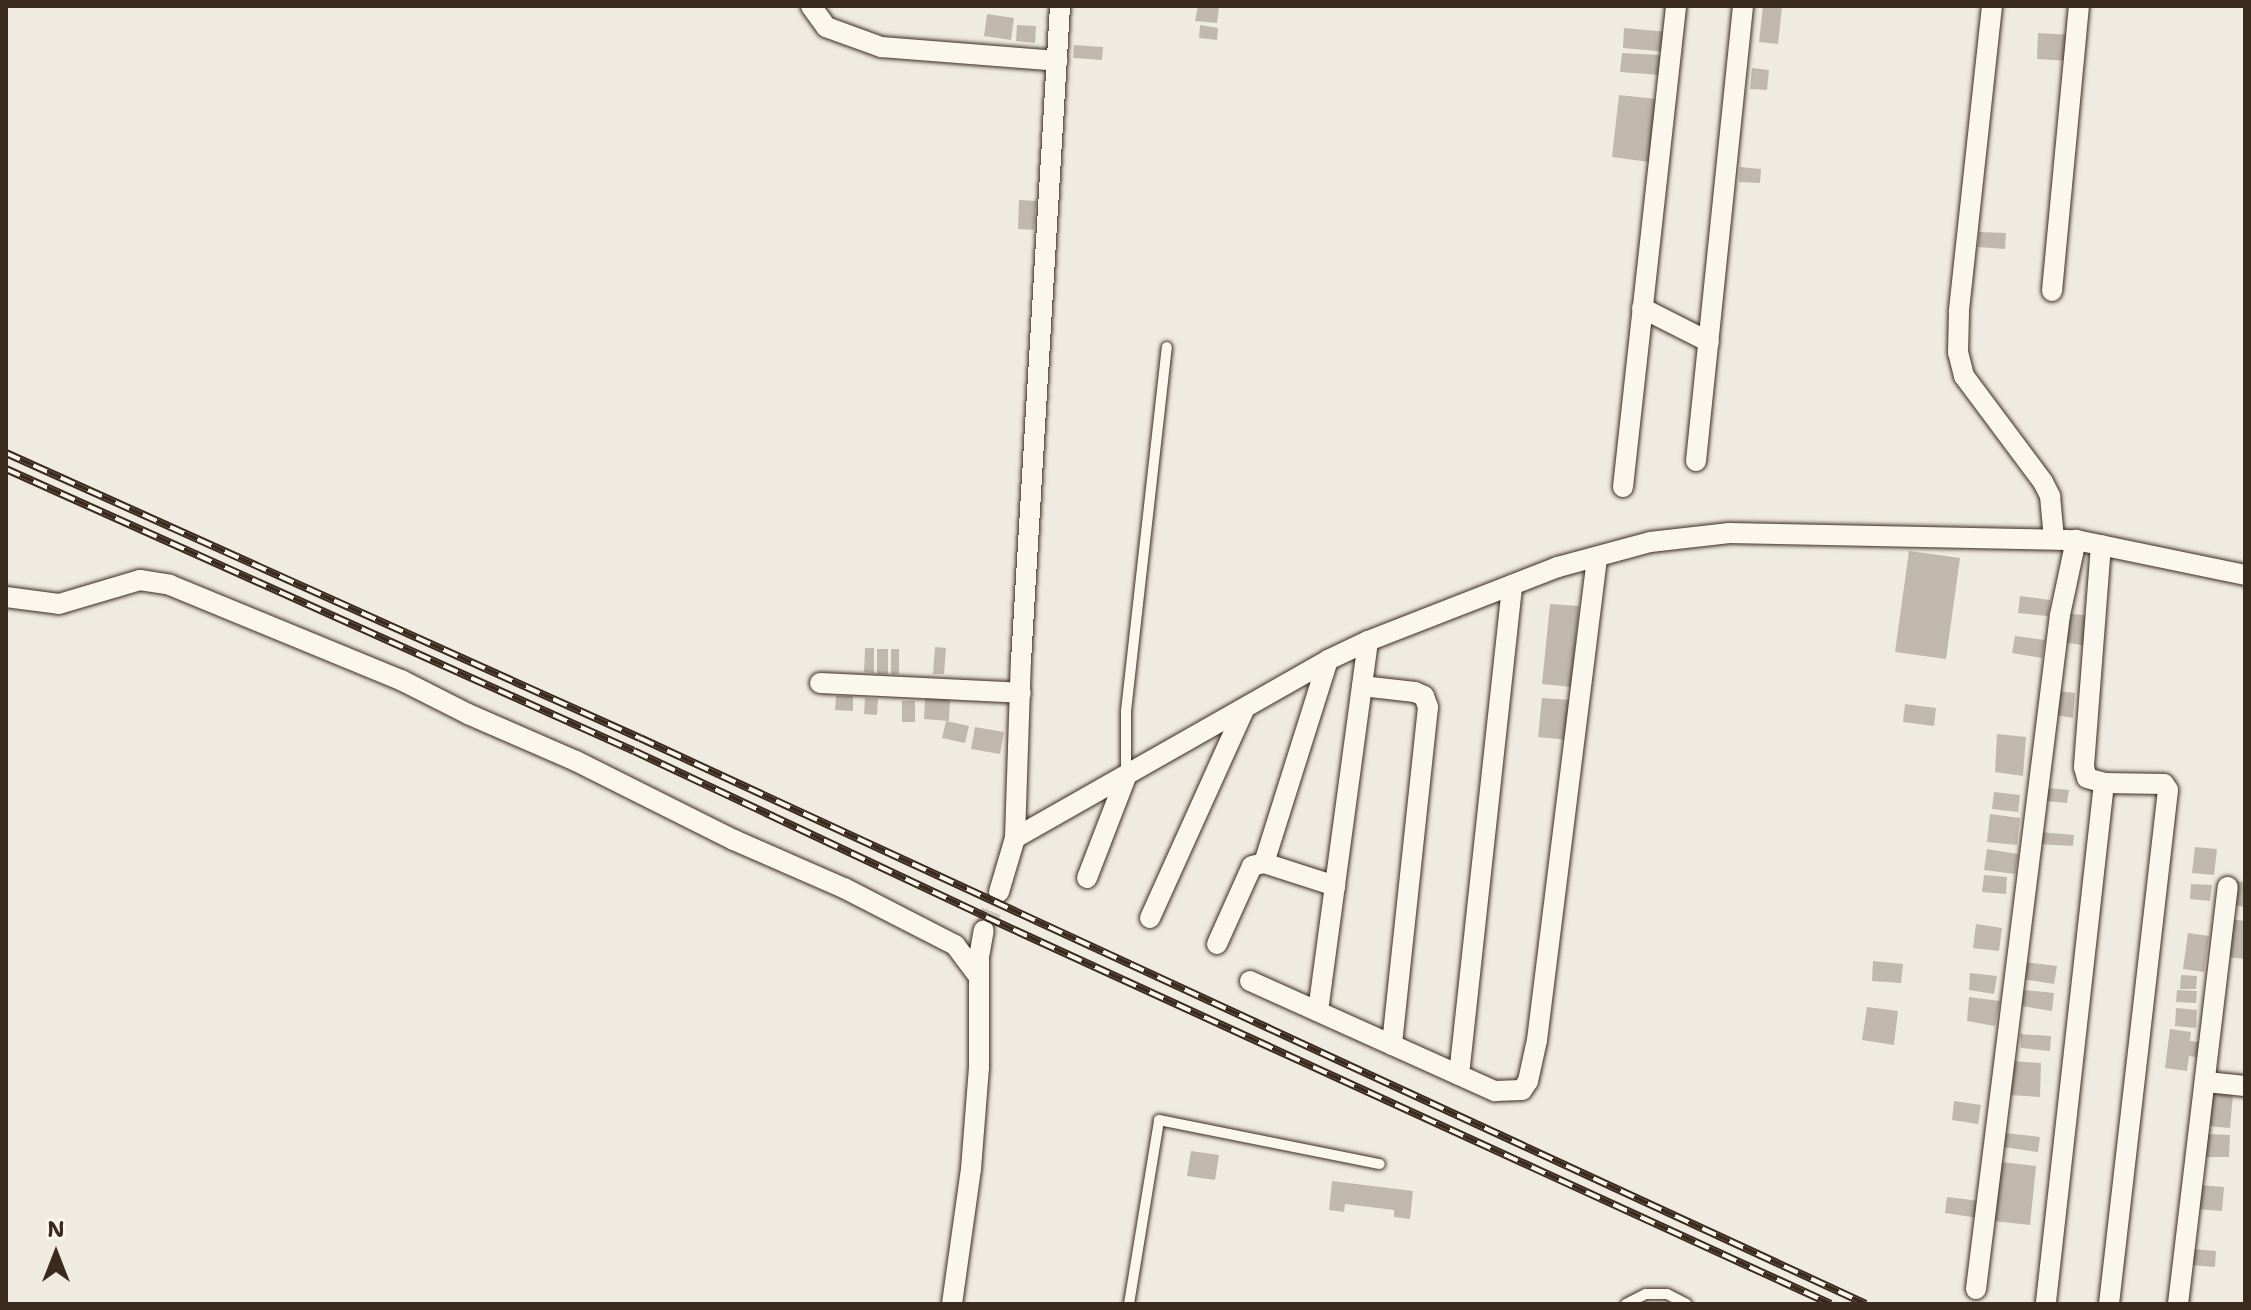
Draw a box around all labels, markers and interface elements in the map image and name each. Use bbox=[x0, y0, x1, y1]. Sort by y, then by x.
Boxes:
north arrow bbox=[16, 1214, 96, 1294]
text: N bbox=[47, 1215, 65, 1244]

